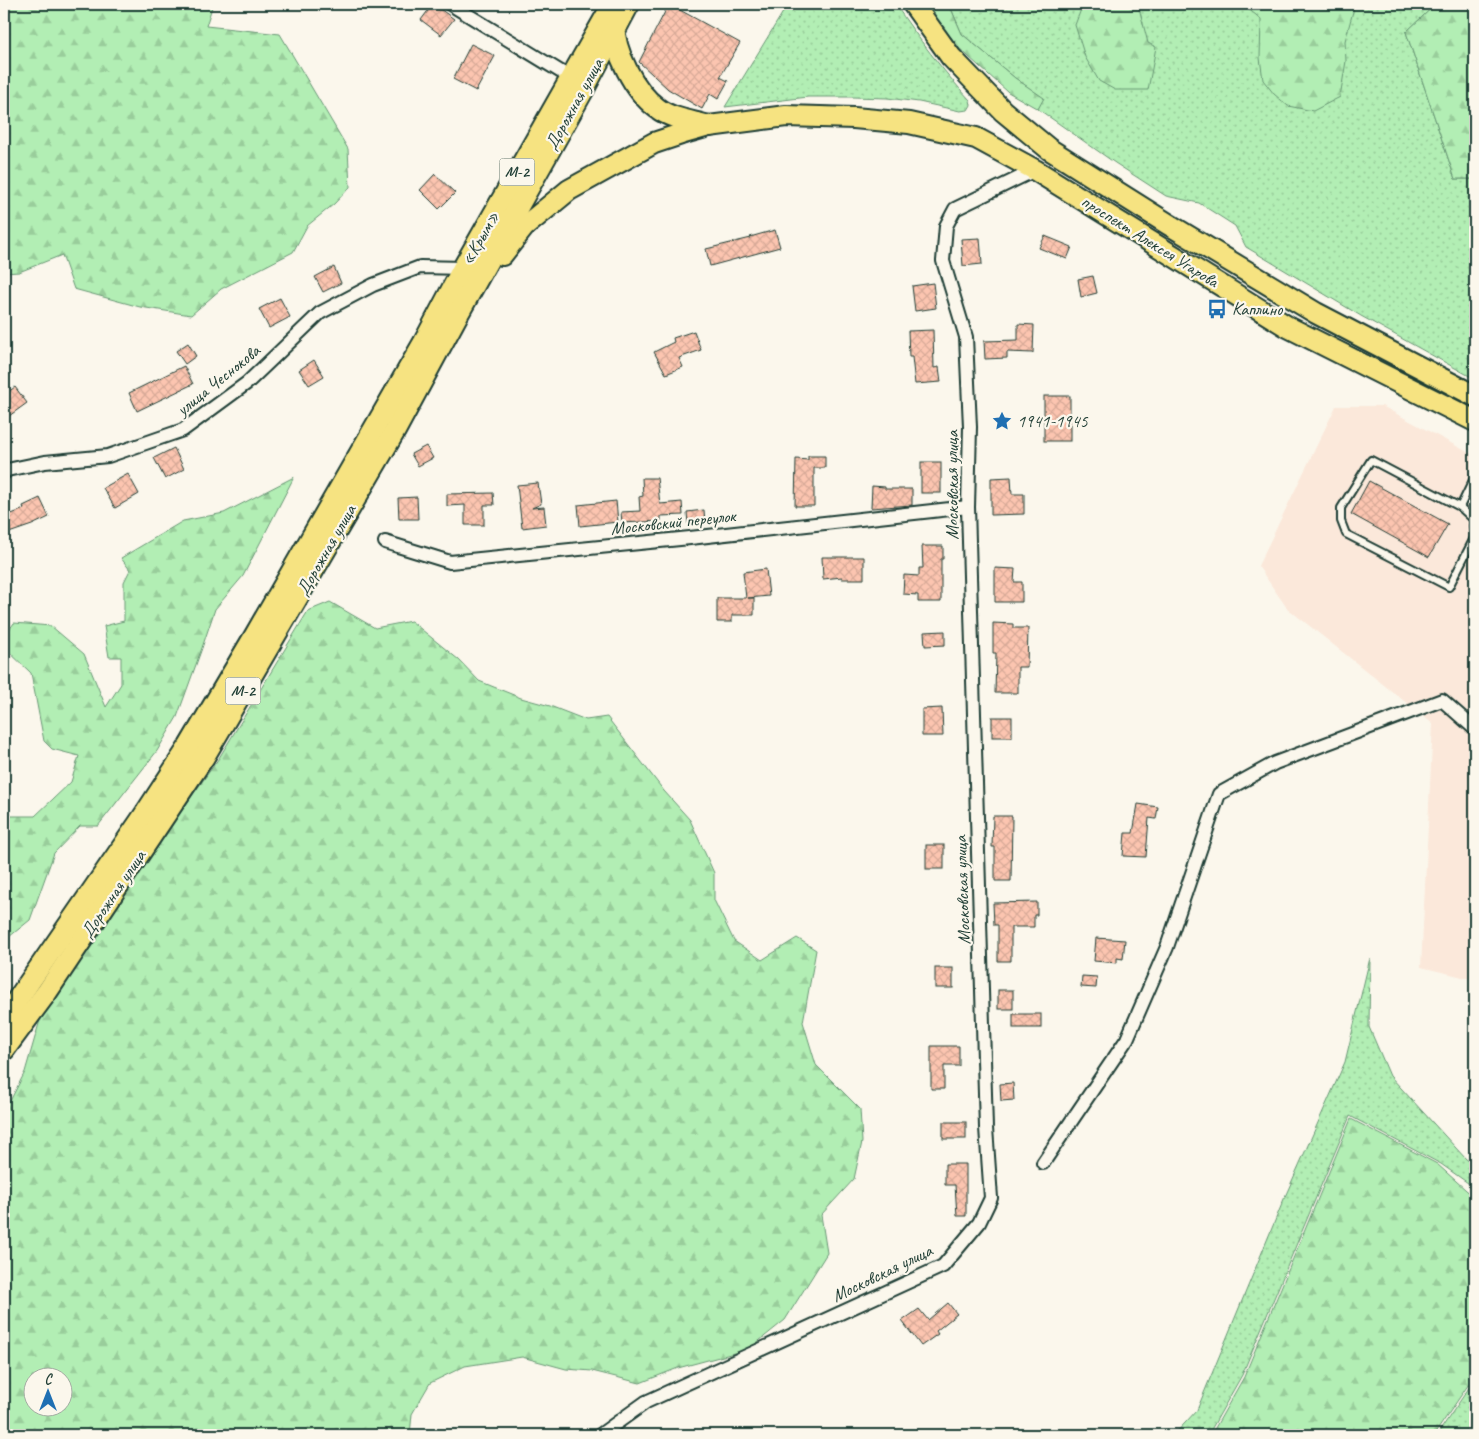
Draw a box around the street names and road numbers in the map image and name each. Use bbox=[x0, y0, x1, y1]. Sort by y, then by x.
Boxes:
street label: Дорожная улица bbox=[540, 53, 609, 154]
road number: М-2 bbox=[500, 158, 534, 186]
street label: проспект Алексея Угарова bbox=[1077, 190, 1224, 293]
street label: «Крым» bbox=[456, 207, 504, 269]
street label: улица Чеснокова bbox=[171, 339, 265, 421]
street label: Московская улица bbox=[941, 429, 963, 540]
street label: Дорожная улица bbox=[291, 500, 361, 599]
street label: Московский переулок bbox=[610, 504, 739, 539]
road number: М-2 bbox=[226, 678, 260, 704]
street label: Московская улица bbox=[949, 834, 975, 945]
street label: Дорожная улица bbox=[76, 845, 151, 942]
street label: Московская улица bbox=[828, 1239, 937, 1307]

